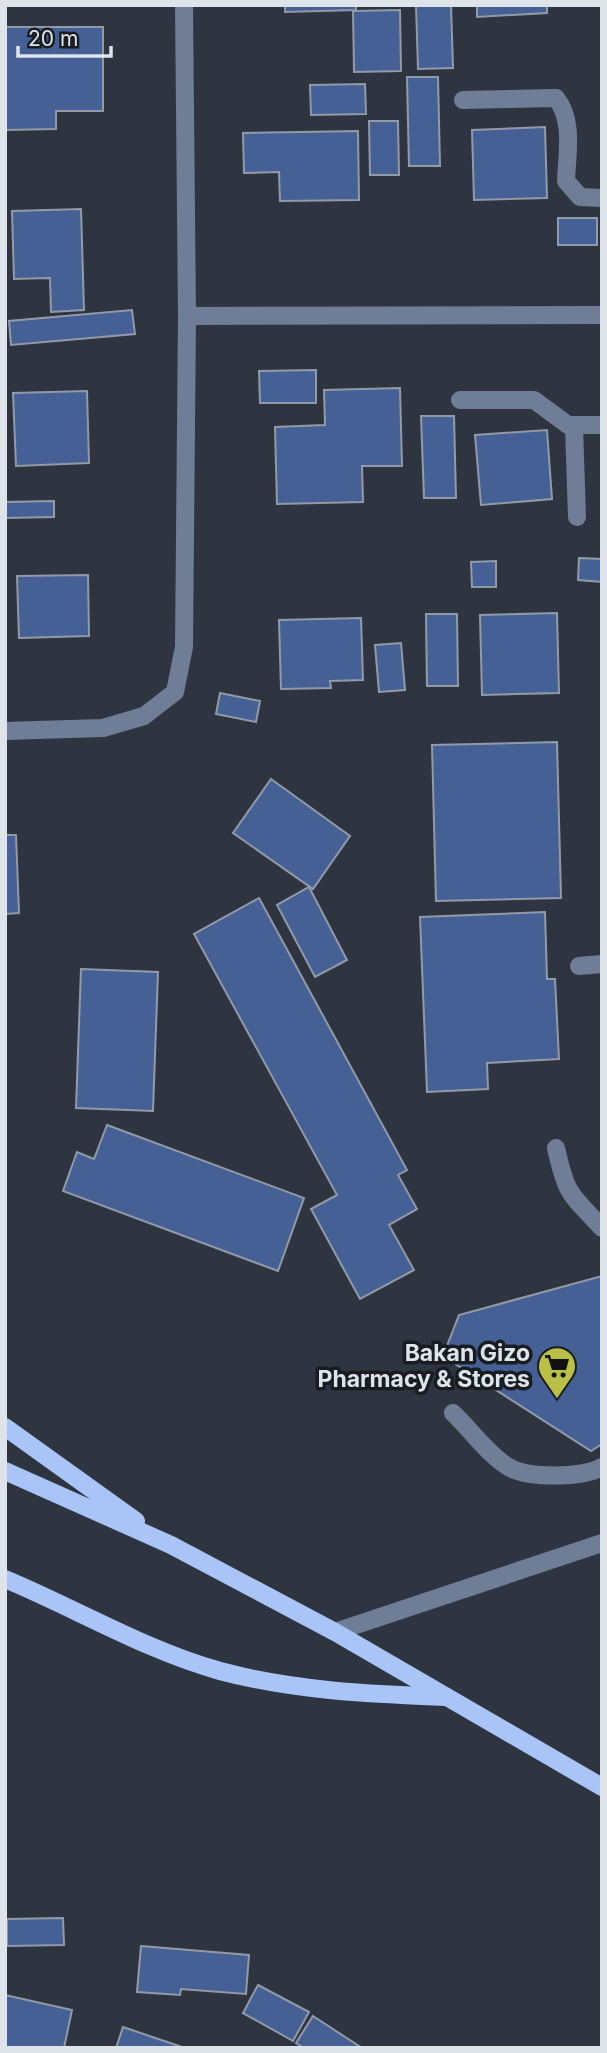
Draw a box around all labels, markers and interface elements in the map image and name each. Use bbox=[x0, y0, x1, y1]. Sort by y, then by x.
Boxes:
scale bar bbox=[18, 14, 110, 58]
text: 20 m bbox=[28, 26, 78, 51]
place label: Bakan Gizo Pharmacy & Stores bbox=[317, 1339, 530, 1393]
supermarket icon: Bakan Gizo Pharmacy & Stores bbox=[536, 1345, 578, 1400]

